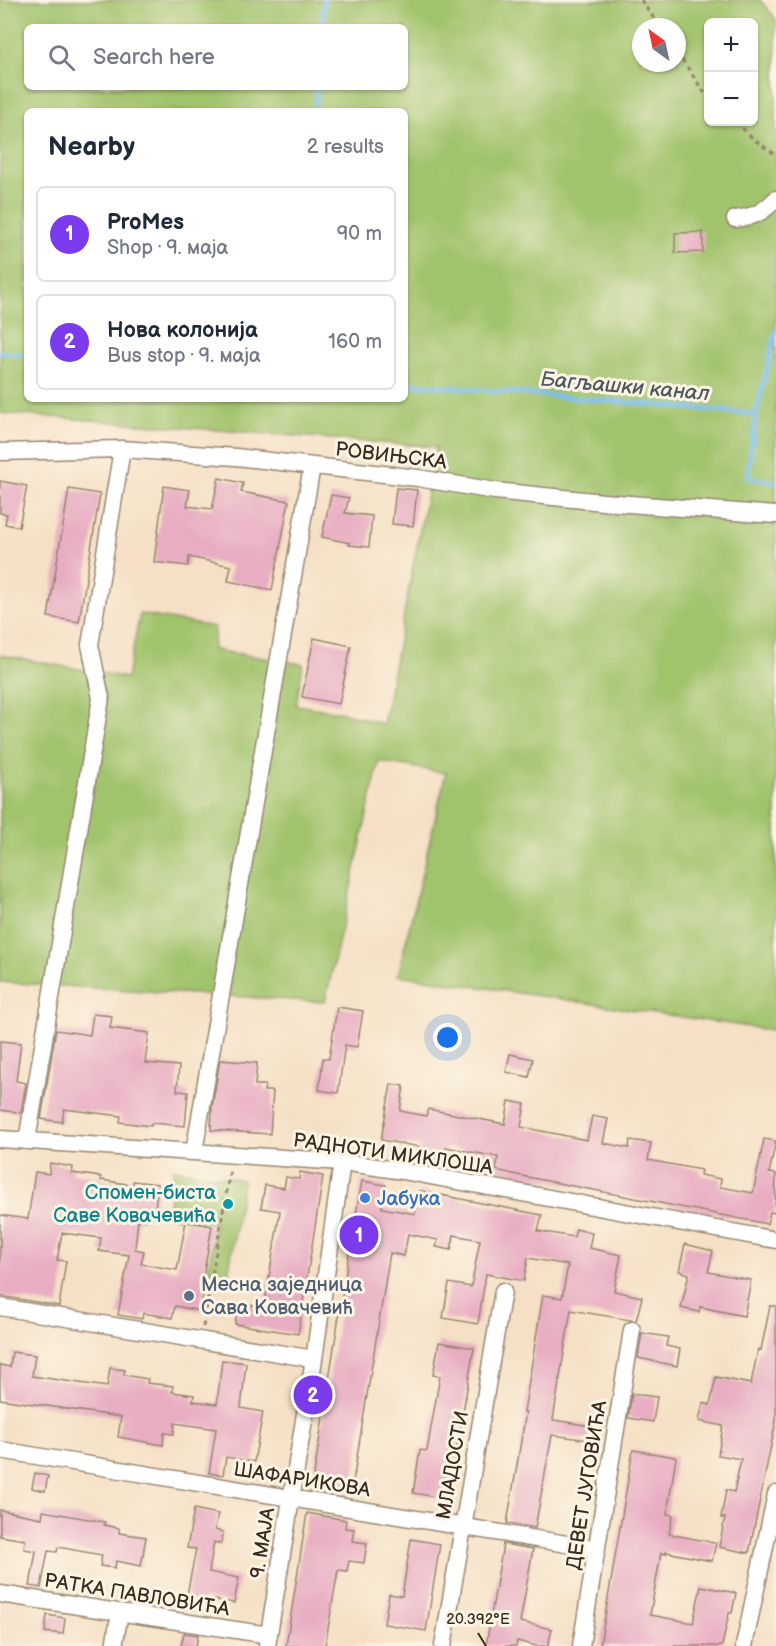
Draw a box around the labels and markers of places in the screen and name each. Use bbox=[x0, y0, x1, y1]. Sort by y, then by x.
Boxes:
place label: Спомен-биста Саве Ковачевића bbox=[53, 1181, 216, 1228]
place label: Јабука bbox=[377, 1187, 441, 1211]
marker: Јабука bbox=[358, 1191, 372, 1205]
marker: Спомен-биста Саве Ковачевића bbox=[221, 1197, 235, 1211]
pin: 1 bbox=[340, 1212, 378, 1258]
place label: Месна заједница Сава Ковачевић bbox=[201, 1273, 363, 1320]
marker: Месна заједница Сава Ковачевић bbox=[182, 1289, 196, 1303]
pin: 2 bbox=[294, 1372, 332, 1418]

